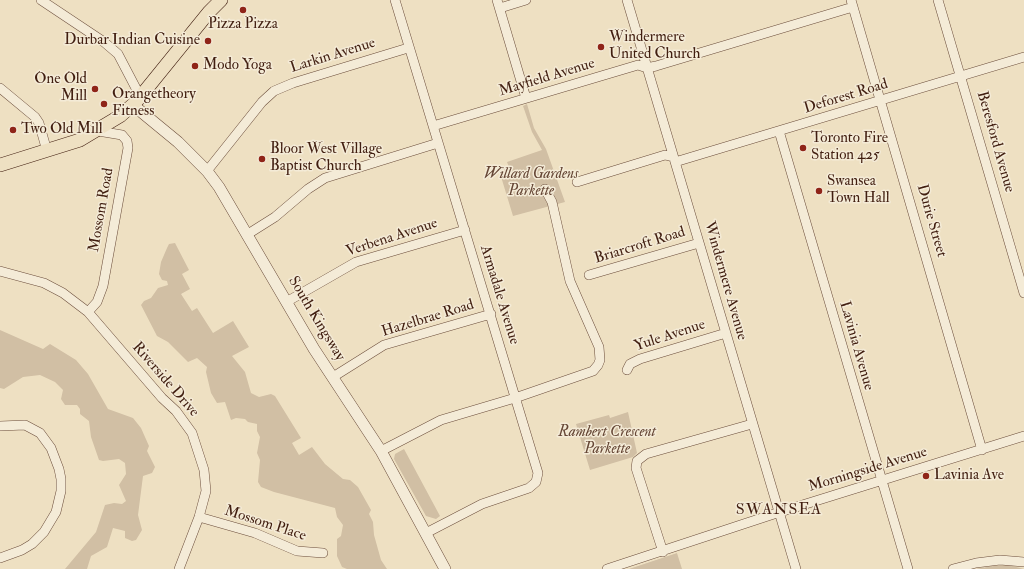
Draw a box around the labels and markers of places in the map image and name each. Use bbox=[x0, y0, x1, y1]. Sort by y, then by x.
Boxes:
marker: Pizza Pizza bbox=[238, 5, 248, 15]
place label: Pizza Pizza bbox=[208, 16, 278, 34]
place label: Windermere United Church bbox=[609, 29, 700, 64]
place label: Durbar Indian Cuisine bbox=[64, 32, 200, 50]
marker: Durbar Indian Cuisine bbox=[203, 36, 213, 46]
marker: Windermere United Church bbox=[596, 42, 606, 52]
place label: Modo Yoga bbox=[203, 57, 272, 75]
marker: Modo Yoga bbox=[190, 61, 200, 71]
place label: One Old Mill bbox=[34, 71, 87, 106]
marker: One Old Mill bbox=[90, 84, 100, 94]
place label: Orangetheory Fitness bbox=[112, 86, 196, 121]
marker: Orangetheory Fitness bbox=[99, 99, 109, 109]
place label: Two Old Mill bbox=[21, 121, 103, 139]
marker: Two Old Mill bbox=[8, 125, 18, 135]
place label: Toronto Fire Station 425 bbox=[811, 130, 888, 165]
place label: Bloor West Village Baptist Church bbox=[270, 141, 382, 176]
marker: Toronto Fire Station 425 bbox=[798, 143, 808, 153]
marker: Bloor West Village Baptist Church bbox=[257, 154, 267, 164]
place label: Swansea Town Hall bbox=[827, 173, 890, 208]
marker: Swansea Town Hall bbox=[814, 186, 824, 196]
place label: Lavinia Ave bbox=[934, 467, 1004, 485]
marker: Lavinia Ave bbox=[921, 471, 931, 481]

